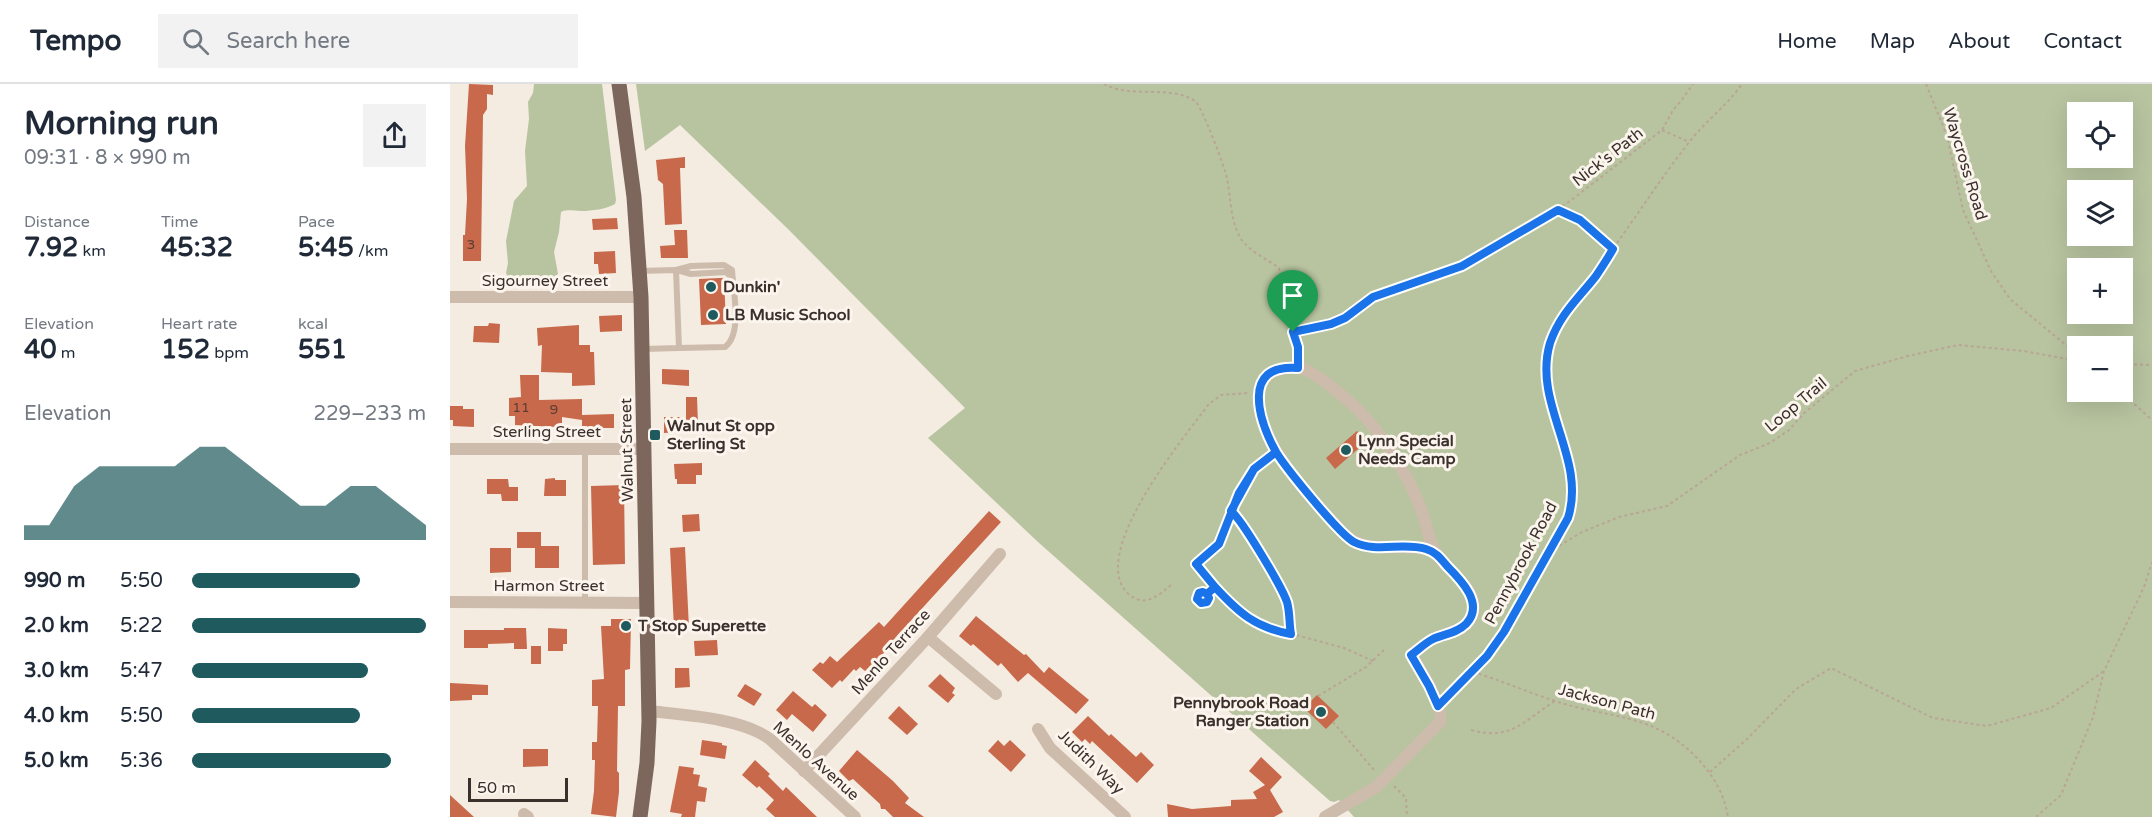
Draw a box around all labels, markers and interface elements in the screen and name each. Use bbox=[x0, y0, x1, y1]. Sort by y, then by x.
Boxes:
search box bbox=[158, 14, 578, 68]
text: Tempo bbox=[30, 24, 122, 58]
icon: search bbox=[179, 25, 212, 58]
text: Search here bbox=[227, 28, 350, 54]
text: Home bbox=[1777, 29, 1837, 54]
text: Map bbox=[1870, 29, 1915, 54]
text: About bbox=[1948, 29, 2010, 54]
text: Contact bbox=[2043, 29, 2122, 54]
map controls bbox=[2067, 102, 2133, 402]
button: locate bbox=[2067, 102, 2133, 168]
text: Morning run bbox=[24, 104, 219, 143]
button: share bbox=[363, 104, 426, 167]
street label: Waycross Road bbox=[1938, 105, 1992, 223]
street label: Nick's Path bbox=[1569, 123, 1647, 191]
text: 09:31 · 8 × 990 m bbox=[24, 146, 191, 170]
button: layers bbox=[2067, 180, 2133, 246]
text: Distance bbox=[24, 212, 90, 232]
text: Time bbox=[161, 212, 198, 232]
text: Pace bbox=[298, 212, 335, 232]
text: 7.92 bbox=[24, 232, 78, 263]
text: 45:32 bbox=[161, 232, 233, 263]
text: 5:45 bbox=[298, 232, 354, 263]
house number: 3 bbox=[467, 236, 475, 253]
text: km bbox=[78, 241, 106, 261]
text: /km bbox=[354, 241, 388, 261]
button: + bbox=[2067, 258, 2133, 324]
pin bbox=[1267, 270, 1318, 332]
street label: Sigourney Street bbox=[482, 271, 608, 291]
place label: Dunkin' bbox=[723, 277, 780, 297]
icon: arrive bbox=[1276, 279, 1309, 312]
marker: Dunkin' bbox=[704, 280, 718, 294]
place label: LB Music School bbox=[725, 305, 850, 325]
marker: LB Music School bbox=[706, 308, 720, 322]
text: Elevation bbox=[24, 314, 94, 334]
text: Heart rate bbox=[161, 314, 237, 334]
text: kcal bbox=[298, 314, 328, 334]
text: 40 bbox=[24, 334, 57, 365]
text: 152 bbox=[161, 334, 210, 365]
text: 551 bbox=[298, 334, 347, 365]
button: − bbox=[2067, 336, 2133, 402]
text: m bbox=[57, 343, 76, 363]
text: bpm bbox=[210, 343, 249, 363]
street label: Loop Trail bbox=[1761, 373, 1831, 437]
street label: Walnut Street bbox=[616, 398, 638, 502]
house number: 11 bbox=[512, 399, 530, 416]
house number: 9 bbox=[550, 401, 558, 418]
text: Elevation bbox=[24, 402, 111, 426]
text: 229–233 m bbox=[313, 402, 426, 426]
place label: Walnut St opp Sterling St bbox=[667, 416, 775, 454]
street label: Sterling Street bbox=[493, 422, 601, 442]
marker: Walnut St opp Sterling St bbox=[648, 428, 662, 442]
place label: Lynn Special Needs Camp bbox=[1358, 431, 1456, 469]
marker: Lynn Special Needs Camp bbox=[1339, 443, 1353, 457]
street label: Pennybrook Road bbox=[1480, 498, 1562, 628]
text: 990 m bbox=[24, 569, 85, 593]
text: 5:50 bbox=[120, 569, 163, 593]
street label: Harmon Street bbox=[493, 576, 605, 596]
street label: Menlo Terrace bbox=[847, 605, 935, 699]
text: 2.0 km bbox=[24, 614, 89, 638]
text: 5:22 bbox=[120, 614, 163, 638]
place label: T Stop Superette bbox=[637, 616, 766, 636]
marker: T Stop Superette bbox=[619, 619, 633, 633]
text: 3.0 km bbox=[24, 659, 89, 683]
text: 5:47 bbox=[120, 659, 163, 683]
street label: Jackson Path bbox=[1556, 679, 1658, 725]
place label: Pennybrook Road Ranger Station bbox=[1173, 693, 1309, 731]
text: 4.0 km bbox=[24, 704, 89, 728]
text: 5:50 bbox=[120, 704, 163, 728]
marker: Pennybrook Road Ranger Station bbox=[1314, 705, 1328, 719]
street label: Menlo Avenue bbox=[769, 717, 863, 805]
street label: Judith Way bbox=[1054, 726, 1129, 799]
text: 5.0 km bbox=[24, 749, 89, 773]
text: 5:36 bbox=[120, 749, 163, 773]
scale bar bbox=[468, 775, 568, 802]
text: 50 m bbox=[477, 778, 516, 798]

